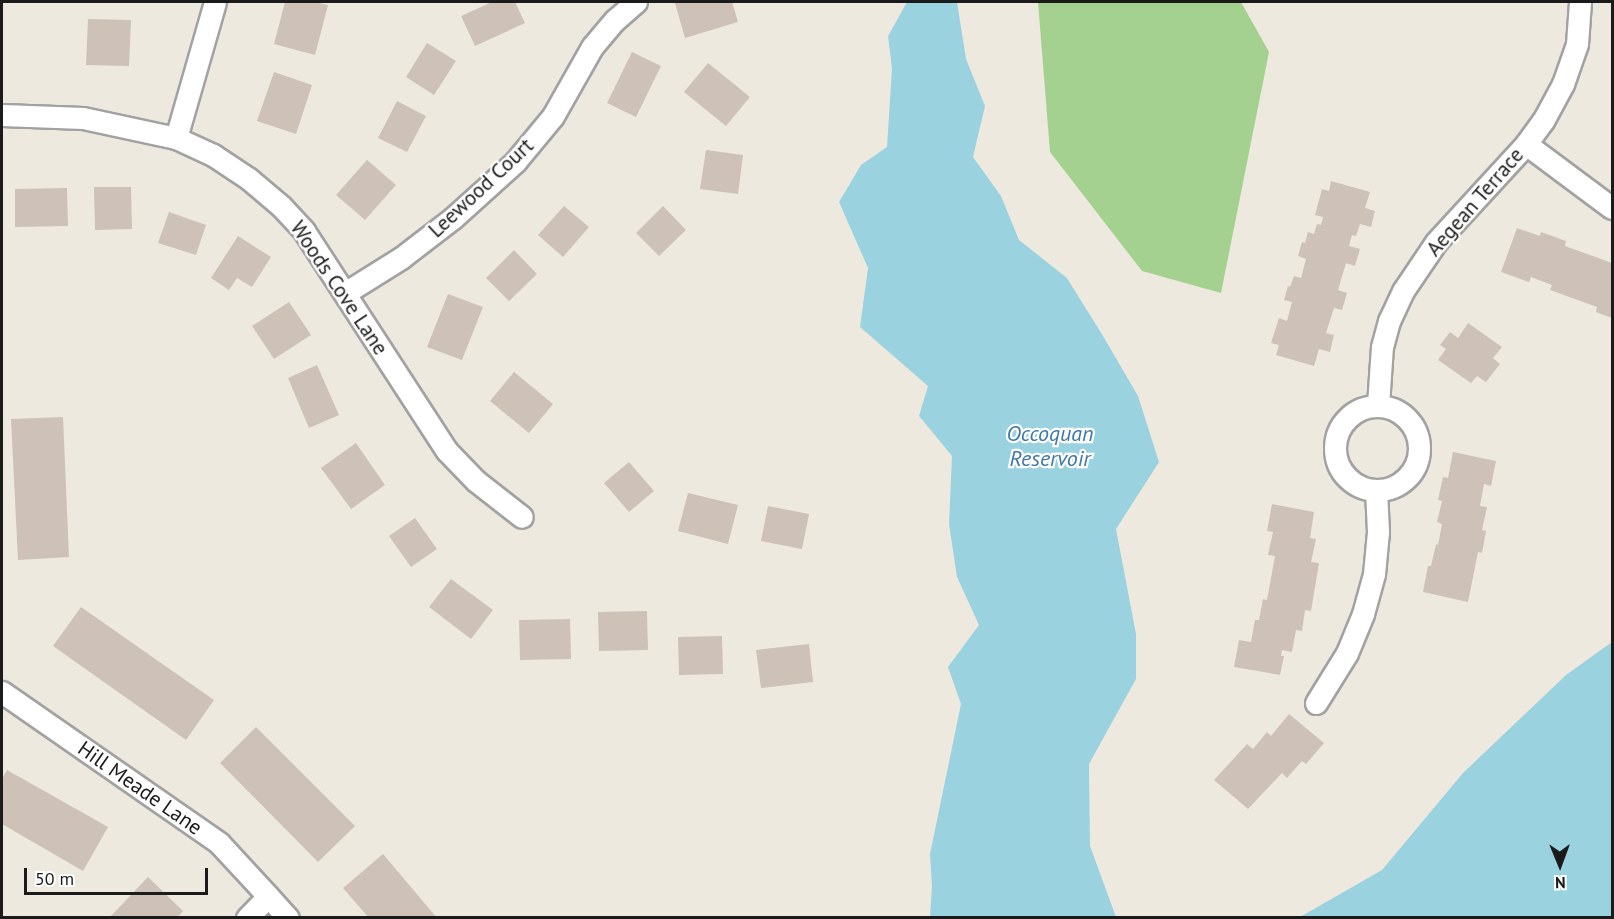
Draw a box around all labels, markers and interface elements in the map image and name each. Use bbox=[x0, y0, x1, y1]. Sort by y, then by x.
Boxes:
street label: Leewood Court bbox=[423, 133, 539, 243]
street label: Aegean Terrace bbox=[1421, 142, 1529, 262]
street label: Woods Cove Lane bbox=[285, 216, 393, 360]
water label: Occoquan Reservoir bbox=[1007, 420, 1093, 472]
street label: Hill Meade Lane bbox=[73, 736, 207, 840]
north arrow bbox=[1530, 835, 1590, 895]
scale bar bbox=[27, 856, 212, 894]
text: 50 m bbox=[35, 867, 74, 890]
text: N bbox=[1555, 873, 1566, 893]

